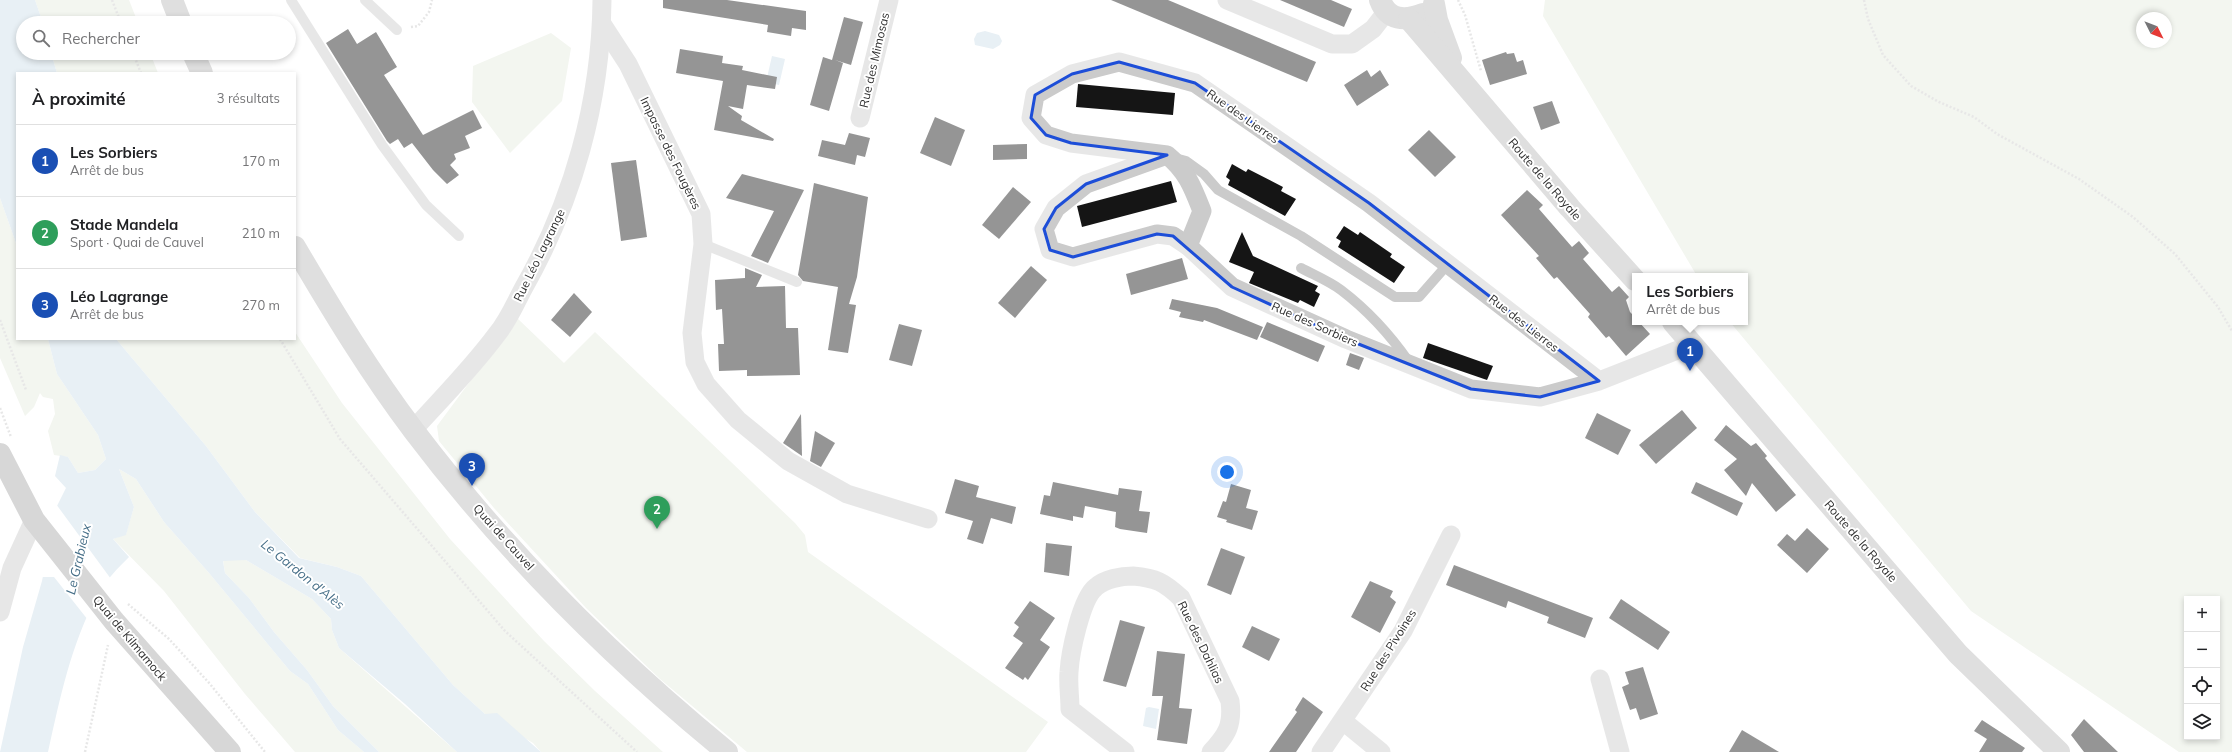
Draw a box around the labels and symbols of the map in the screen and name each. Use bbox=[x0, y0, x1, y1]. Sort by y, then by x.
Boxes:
street label: Rue des Mimosas bbox=[856, 11, 892, 109]
north arrow bbox=[2136, 12, 2172, 48]
street label: Rue des Lierres bbox=[1204, 86, 1282, 146]
street label: Impasse des Fougères bbox=[637, 94, 705, 212]
street label: Route de la Royale bbox=[1505, 135, 1585, 223]
street label: Rue Léo Lagrange bbox=[510, 206, 568, 304]
street label: Rue des Lierres bbox=[1486, 291, 1562, 355]
street label: Rue des Sorbiers bbox=[1269, 298, 1361, 350]
pin: 1 bbox=[1677, 338, 1703, 371]
pin: 3 bbox=[459, 453, 485, 486]
your location bbox=[1217, 462, 1237, 482]
pin: 2 bbox=[644, 496, 670, 529]
street label: Route de la Royale bbox=[1821, 497, 1901, 585]
street label: Quai de Cauvel bbox=[470, 501, 538, 573]
water label: Le Grabieux bbox=[62, 521, 94, 596]
water label: Le Gardon d'Alès bbox=[258, 536, 348, 612]
street label: Quai de Kilmamock bbox=[90, 592, 171, 684]
street label: Rue des Dahlias bbox=[1175, 598, 1227, 686]
street label: Rue des Pivoines bbox=[1357, 606, 1419, 694]

